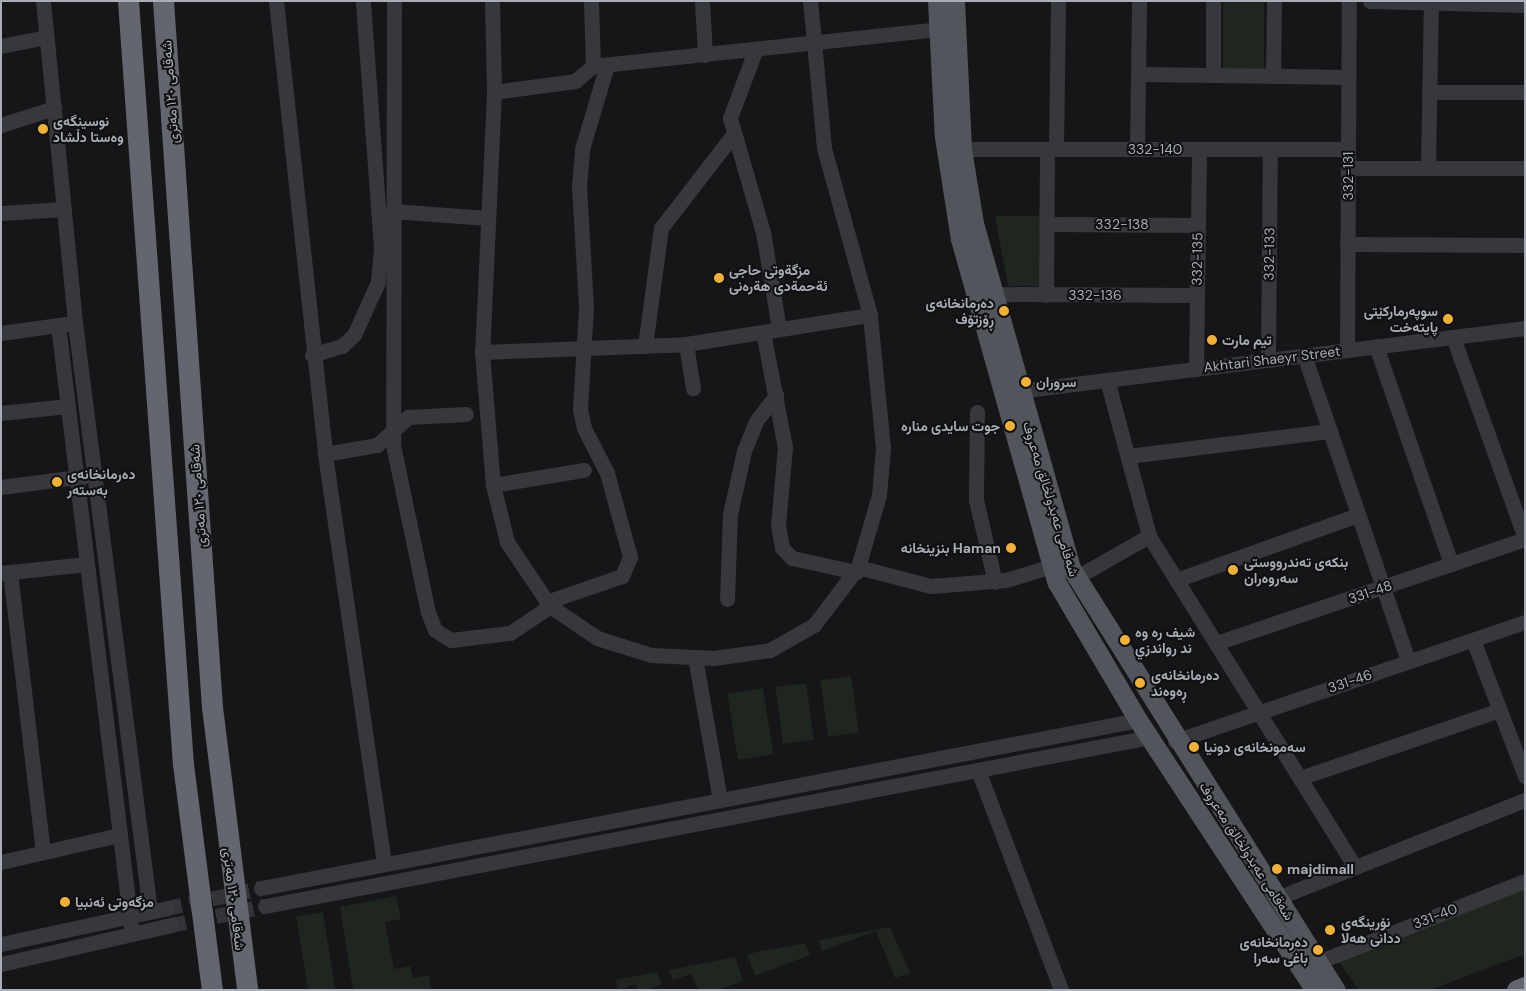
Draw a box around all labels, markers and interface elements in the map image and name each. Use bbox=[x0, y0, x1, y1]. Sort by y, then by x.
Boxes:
street label: شەقامی ١٢٠ مەتری bbox=[158, 40, 182, 144]
place label: نوسینگەی وەستا دڵشاد bbox=[53, 113, 124, 146]
marker: نوسینگەی وەستا دڵشاد bbox=[37, 123, 49, 135]
street label: 332-140 bbox=[1128, 141, 1182, 157]
street label: 332-131 bbox=[1340, 152, 1356, 200]
street label: 332-138 bbox=[1095, 216, 1149, 232]
street label: 332-133 bbox=[1260, 227, 1278, 281]
street label: 332-135 bbox=[1188, 232, 1206, 286]
place label: مزگةوتی حاجی ئةحمةدی هةرەنی bbox=[729, 262, 828, 294]
marker: مزگةوتی حاجی ئةحمةدی هةرەنی bbox=[713, 272, 725, 284]
street label: 332-136 bbox=[1068, 287, 1122, 303]
place label: دەرمانخانەی ڕۆزتۆف bbox=[926, 295, 994, 328]
place label: سوپەرمارکێتی پایتەخت bbox=[1364, 303, 1438, 336]
marker: دەرمانخانەی ڕۆزتۆف bbox=[998, 305, 1010, 317]
marker: سوپەرمارکێتی پایتەخت bbox=[1442, 313, 1454, 325]
place label: تيم مارت bbox=[1222, 332, 1272, 348]
marker: تيم مارت bbox=[1206, 334, 1218, 346]
street label: Akhtari Shaeyr Street bbox=[1203, 342, 1341, 376]
place label: سروران bbox=[1036, 374, 1077, 390]
marker: سروران bbox=[1020, 376, 1032, 388]
place label: جوت سايدى مناره bbox=[901, 418, 1000, 434]
street label: شەقامی عەبدولخالق مەعروف bbox=[1019, 419, 1083, 579]
marker: جوت سايدى مناره bbox=[1004, 420, 1016, 432]
street label: شەقامی ١٢٠ مەتری bbox=[186, 444, 210, 548]
place label: دەرمانخانەی بەستەر bbox=[67, 466, 135, 498]
marker: دەرمانخانەی بەستەر bbox=[51, 476, 63, 488]
place label: بنزینخانە Haman bbox=[901, 540, 1001, 556]
marker: بنزینخانە Haman bbox=[1005, 542, 1017, 554]
place label: بنکەی تەندرووستی سەروەران bbox=[1244, 554, 1348, 586]
marker: بنکەی تەندرووستی سەروەران bbox=[1226, 563, 1240, 577]
street label: 331-48 bbox=[1346, 577, 1394, 607]
place label: شيف ره وه ند رواندزي bbox=[1135, 624, 1195, 656]
marker: شيف ره وه ند رواندزي bbox=[1119, 634, 1131, 646]
street label: 331-46 bbox=[1326, 666, 1374, 696]
place label: دەرمانخانەی ڕەوەند bbox=[1151, 667, 1219, 700]
marker: دەرمانخانەی ڕەوەند bbox=[1133, 676, 1147, 690]
place label: سەمونخانەی دونیا bbox=[1204, 739, 1306, 755]
marker: سەمونخانەی دونیا bbox=[1188, 741, 1200, 753]
street label: شەقامی عەبدولخالق مەعروف bbox=[1196, 779, 1298, 923]
street label: شەقامی ١٢٠ مەتری bbox=[219, 847, 249, 951]
place label: majdimall bbox=[1287, 861, 1354, 877]
marker: majdimall bbox=[1271, 863, 1283, 875]
place label: مزگەوتی ئەنبیا bbox=[75, 894, 154, 910]
marker: مزگەوتی ئەنبیا bbox=[59, 896, 71, 908]
street label: 331-40 bbox=[1410, 900, 1460, 932]
place label: نۆرینگەی ددانی هەلا bbox=[1341, 914, 1401, 946]
marker: نۆرینگەی ددانی هەلا bbox=[1323, 923, 1337, 937]
place label: دەرمانخانەی باغی سەرا bbox=[1240, 934, 1308, 966]
marker: دەرمانخانەی باغی سەرا bbox=[1312, 944, 1324, 956]

